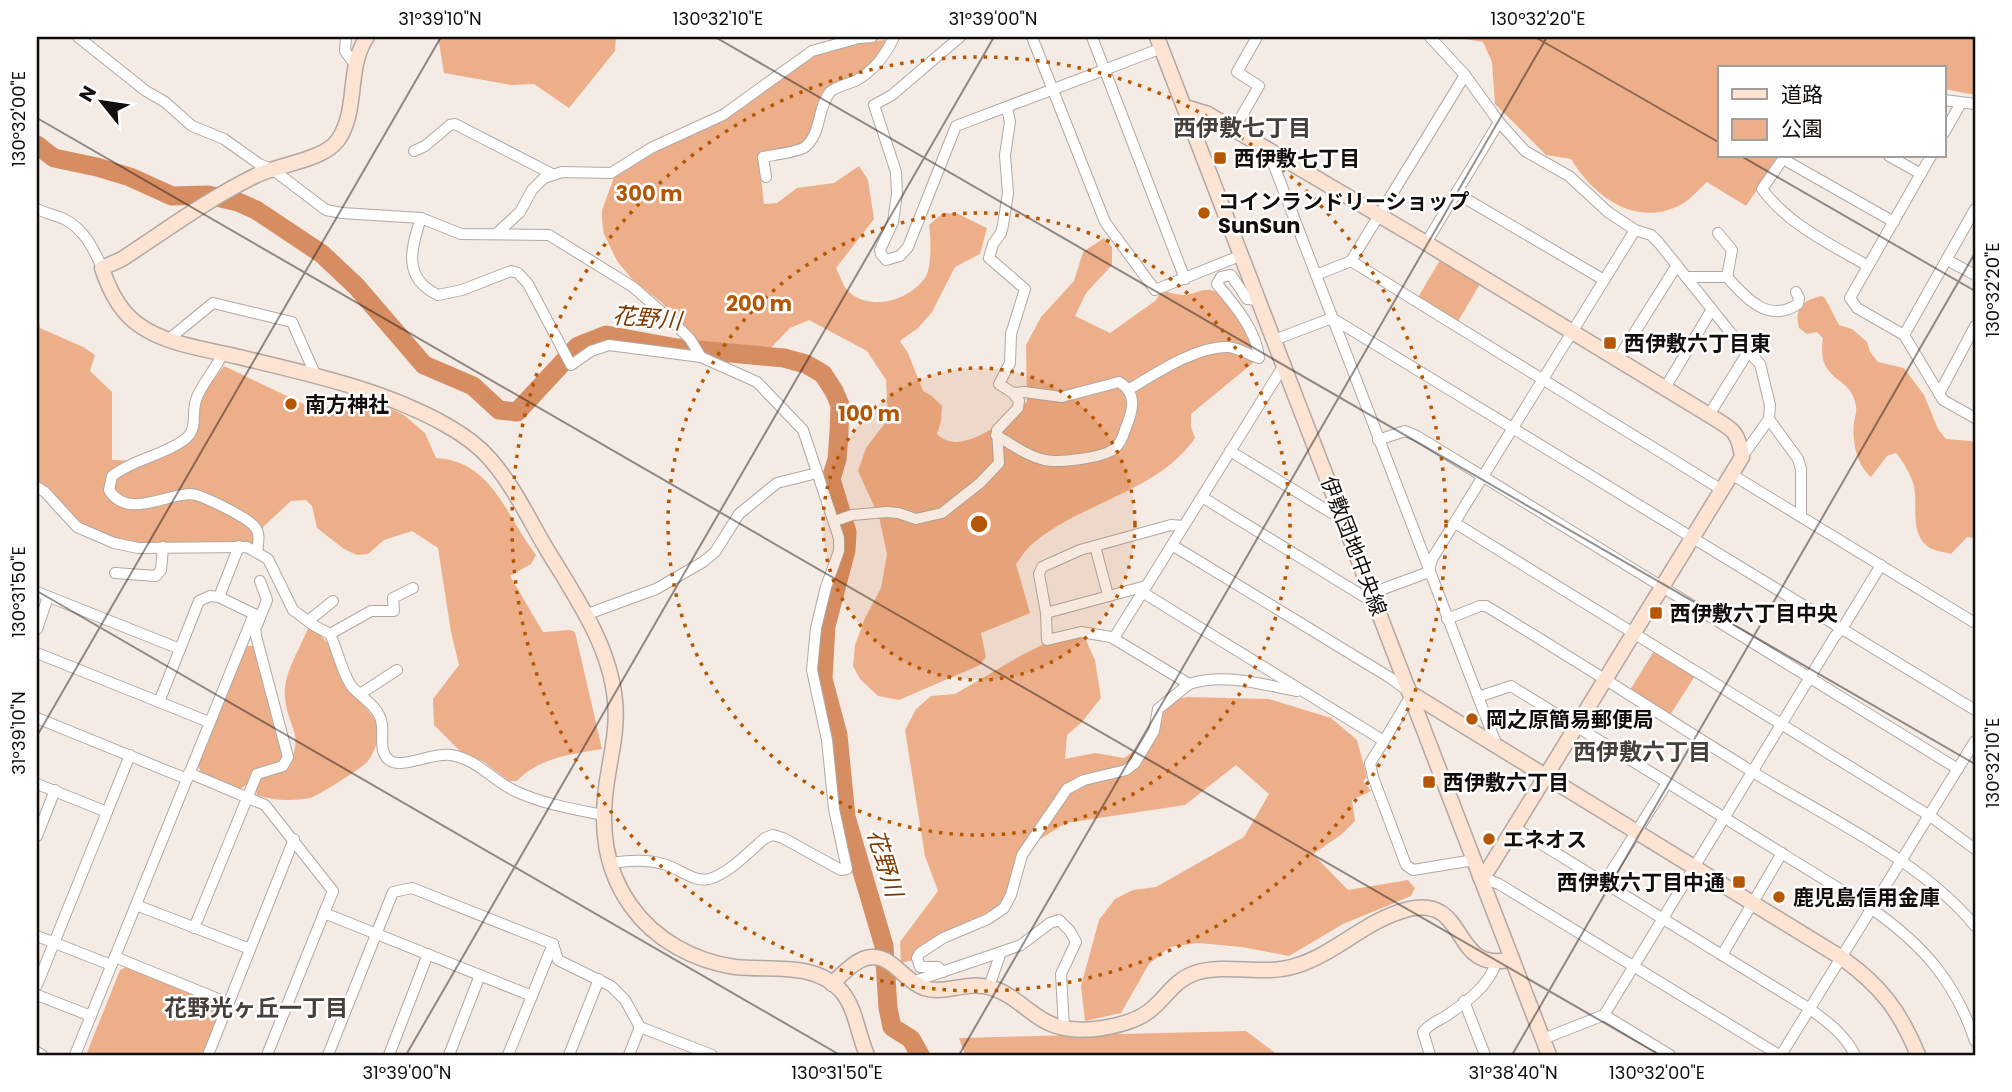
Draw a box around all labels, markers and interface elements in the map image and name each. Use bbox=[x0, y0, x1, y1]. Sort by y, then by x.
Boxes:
text: 31°39'10"N bbox=[398, 6, 482, 31]
text: 130°32'10"E bbox=[673, 6, 763, 31]
text: 31°39'00"N bbox=[948, 6, 1038, 31]
text: 130°32'20"E bbox=[1490, 6, 1586, 31]
north arrow bbox=[66, 66, 136, 136]
legend bbox=[1718, 66, 1946, 158]
text: 130°32'00"E bbox=[6, 71, 31, 167]
text: 道路 bbox=[1781, 80, 1823, 109]
text: N bbox=[72, 81, 103, 107]
district label: 西伊敷七丁目 bbox=[1173, 112, 1311, 144]
text: 公園 bbox=[1781, 114, 1823, 143]
place label: 西伊敷七丁目 bbox=[1234, 144, 1360, 173]
marker: 西伊敷七丁目 bbox=[1212, 150, 1228, 166]
text: 300 m bbox=[616, 179, 682, 208]
place label: コインランドリーショップ SunSun bbox=[1218, 187, 1470, 240]
marker: コインランドリーショップ SunSun bbox=[1196, 205, 1212, 221]
text: 130°32'20"E bbox=[1980, 242, 2005, 338]
text: 200 m bbox=[726, 289, 792, 318]
water label: 花野川 bbox=[611, 299, 686, 337]
place label: 西伊敷六丁目東 bbox=[1624, 329, 1771, 358]
marker: 西伊敷六丁目東 bbox=[1602, 335, 1618, 351]
place label: 南方神社 bbox=[305, 390, 389, 419]
marker: 南方神社 bbox=[283, 396, 299, 412]
text: 100 m bbox=[838, 399, 900, 428]
street label: 伊敷団地中央線 bbox=[1314, 472, 1394, 620]
centre of rings bbox=[967, 512, 991, 536]
text: 130°31'50"E bbox=[6, 546, 31, 638]
place label: 西伊敷六丁目中央 bbox=[1670, 599, 1838, 628]
marker: 西伊敷六丁目中央 bbox=[1648, 605, 1664, 621]
text: 31°39'10"N bbox=[6, 691, 31, 775]
place label: 岡之原簡易郵便局 bbox=[1486, 705, 1654, 734]
marker: 岡之原簡易郵便局 bbox=[1464, 711, 1480, 727]
text: 130°32'10"E bbox=[1980, 718, 2005, 808]
district label: 西伊敷六丁目 bbox=[1573, 736, 1711, 768]
place label: 西伊敷六丁目 bbox=[1443, 768, 1569, 797]
marker: 西伊敷六丁目 bbox=[1421, 774, 1437, 790]
water label: 花野川 bbox=[860, 825, 911, 904]
place label: エネオス bbox=[1503, 825, 1587, 854]
marker: エネオス bbox=[1481, 831, 1497, 847]
place label: 西伊敷六丁目中通 bbox=[1557, 868, 1725, 897]
marker: 西伊敷六丁目中通 bbox=[1731, 874, 1747, 890]
place label: 鹿児島信用金庫 bbox=[1793, 883, 1940, 912]
marker: 鹿児島信用金庫 bbox=[1771, 889, 1787, 905]
district label: 花野光ヶ丘一丁目 bbox=[164, 992, 348, 1024]
text: 31°39'00"N bbox=[362, 1060, 452, 1085]
text: 130°31'50"E bbox=[791, 1060, 883, 1085]
text: 31°38'40"N bbox=[1468, 1060, 1558, 1085]
text: 130°32'00"E bbox=[1609, 1060, 1705, 1085]

